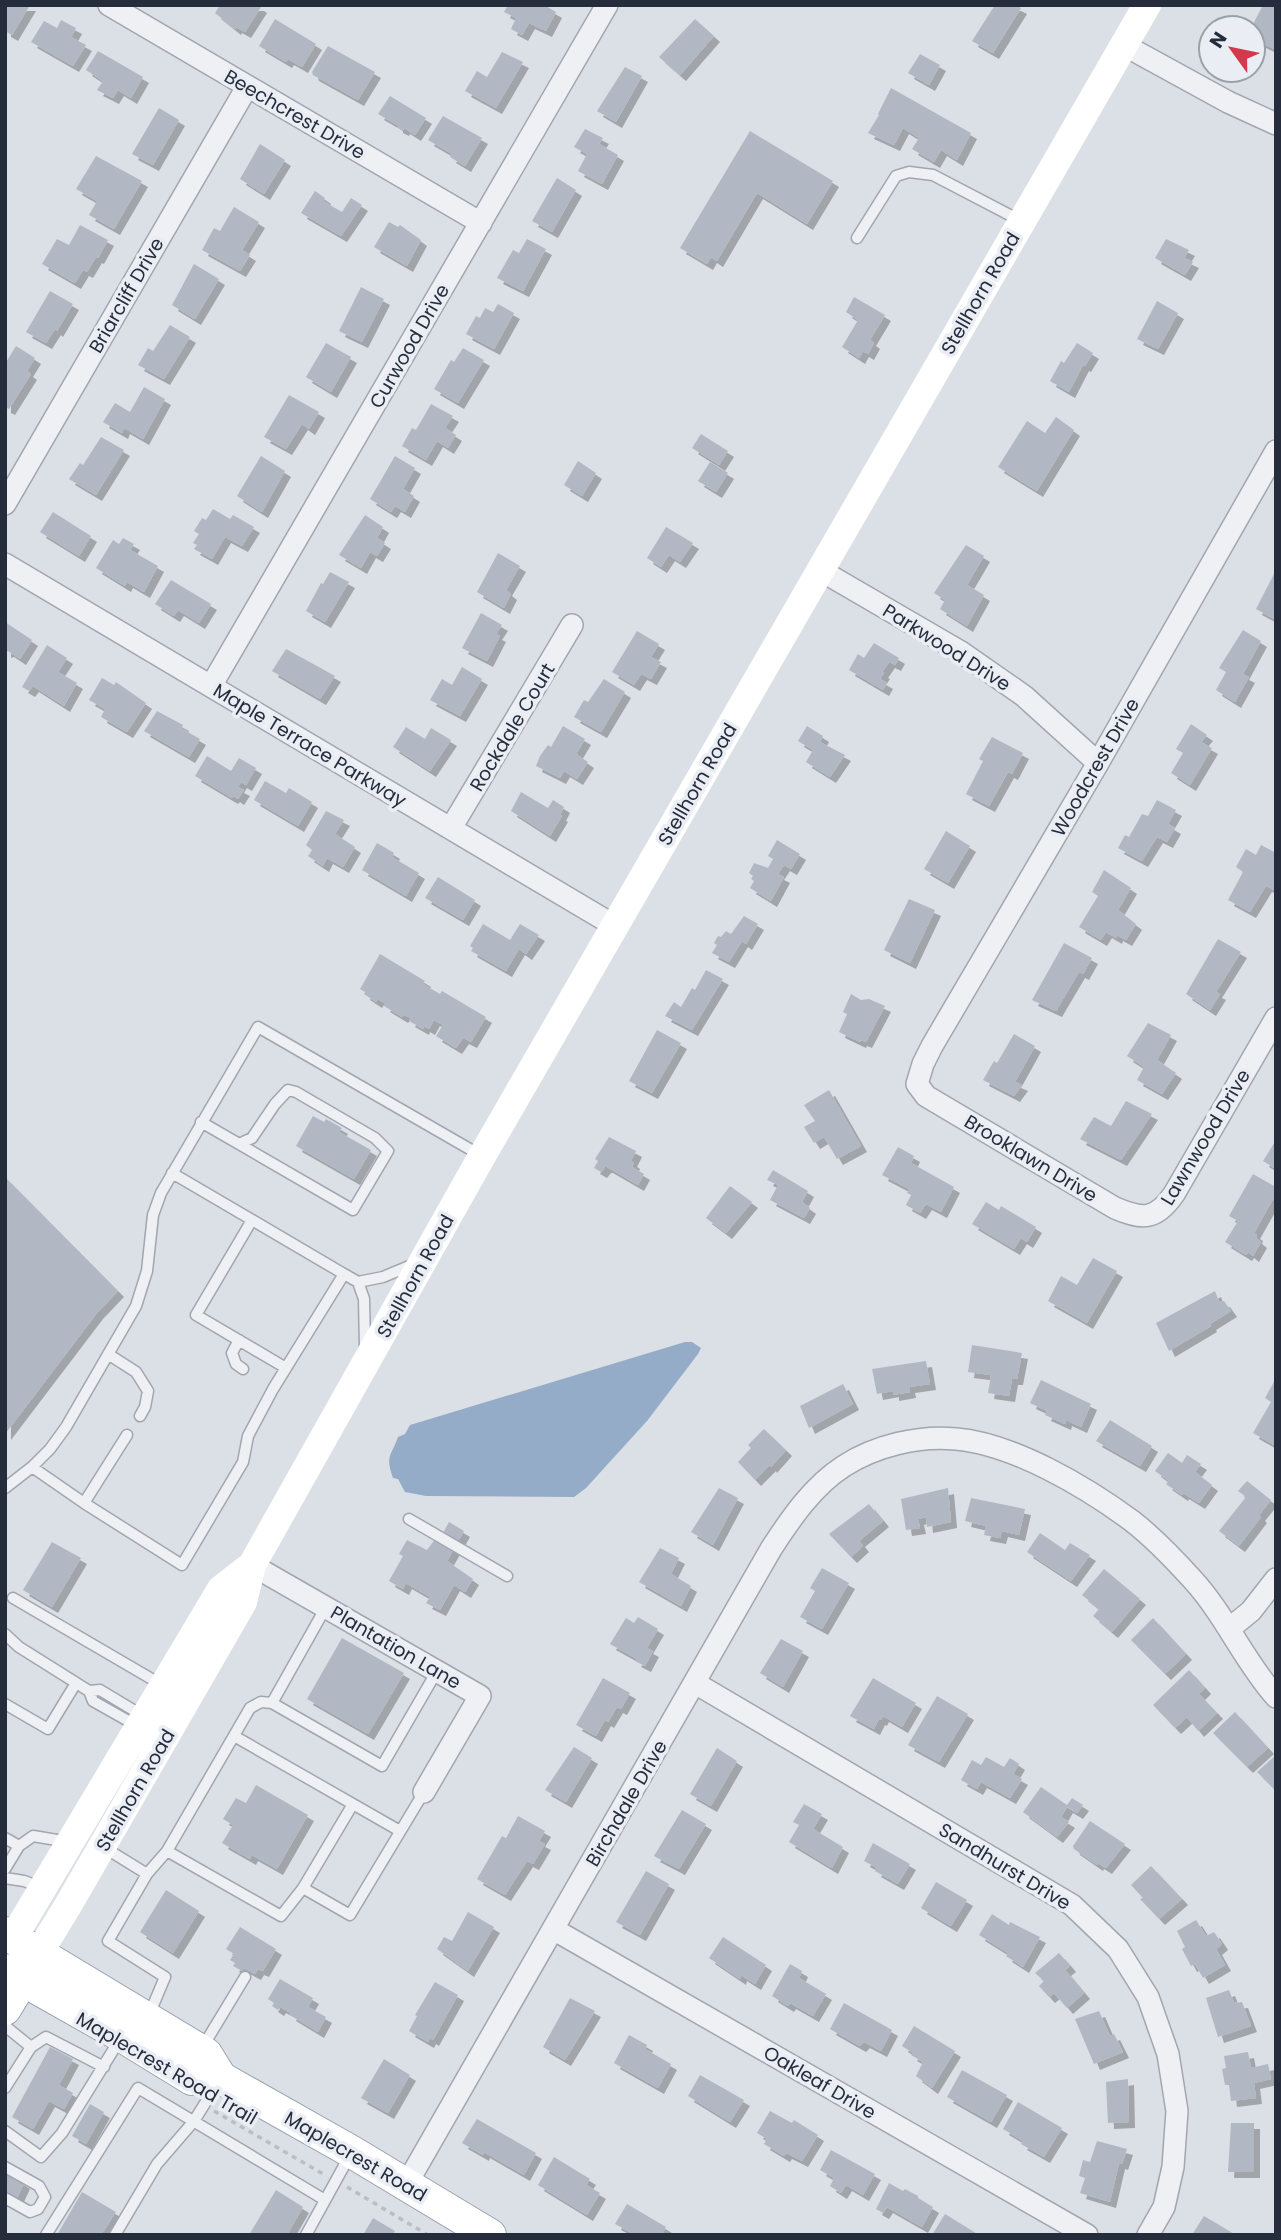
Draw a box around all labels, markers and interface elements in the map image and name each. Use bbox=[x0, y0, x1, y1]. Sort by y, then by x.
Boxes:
north arrow bbox=[1197, 14, 1267, 84]
text: N bbox=[1203, 27, 1233, 53]
street label: Beechcrest Drive bbox=[219, 63, 370, 166]
street label: Stellhorn Road bbox=[934, 227, 1026, 359]
street label: Briarcliff Drive bbox=[82, 232, 170, 358]
street label: Curwood Drive bbox=[363, 279, 456, 413]
street label: Parkwood Drive bbox=[878, 597, 1016, 698]
street label: Rockdale Court bbox=[463, 658, 561, 796]
street label: Maple Terrace Parkway bbox=[208, 677, 412, 814]
street label: Woodcrest Drive bbox=[1045, 693, 1146, 841]
street label: Stellhorn Road bbox=[651, 718, 743, 850]
street label: Lawnwood Drive bbox=[1154, 1064, 1257, 1210]
street label: Brooklawn Drive bbox=[959, 1108, 1102, 1209]
street label: Stellhorn Road bbox=[370, 1210, 461, 1343]
street label: Plantation Lane bbox=[326, 1599, 466, 1696]
street label: Stellhorn Road bbox=[89, 1724, 181, 1856]
street label: Birchdale Drive bbox=[579, 1735, 674, 1871]
street label: Sandhurst Drive bbox=[934, 1816, 1076, 1917]
street label: Maplecrest Road Trail bbox=[71, 2006, 262, 2131]
street label: Oakleaf Drive bbox=[759, 2039, 881, 2126]
street label: Maplecrest Road bbox=[280, 2105, 432, 2208]

